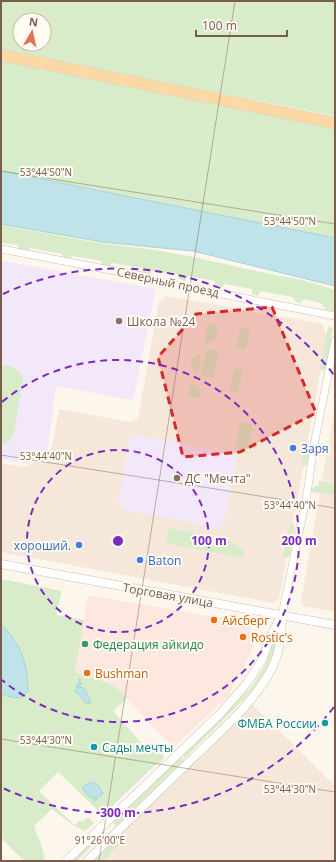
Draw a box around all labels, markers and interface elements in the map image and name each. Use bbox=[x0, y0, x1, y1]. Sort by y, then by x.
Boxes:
north arrow bbox=[12, 12, 52, 52]
scale bar bbox=[196, 12, 287, 38]
text: N bbox=[28, 14, 39, 30]
text: 100 m bbox=[202, 17, 237, 34]
text: 53°44'50"N bbox=[20, 165, 72, 179]
text: 53°44'50"N bbox=[264, 214, 316, 228]
street label: Северный проезд bbox=[115, 263, 221, 301]
place label: Школа №24 bbox=[127, 313, 196, 330]
marker: Школа №24 bbox=[114, 316, 124, 326]
place label: Заря bbox=[301, 440, 329, 457]
marker: Заря bbox=[288, 443, 298, 453]
text: 53°44'40"N bbox=[20, 449, 72, 463]
place label: ДС "Мечта" bbox=[185, 470, 251, 487]
marker: ДС "Мечта" bbox=[172, 473, 182, 483]
text: 53°44'40"N bbox=[264, 498, 316, 512]
text: 100 m bbox=[191, 532, 227, 549]
text: 200 m bbox=[281, 532, 317, 549]
centre of rings bbox=[111, 534, 125, 548]
place label: хороший. bbox=[14, 537, 71, 554]
marker: хороший. bbox=[74, 540, 84, 550]
place label: Baton bbox=[148, 552, 181, 569]
marker: Baton bbox=[135, 555, 145, 565]
street label: Торговая улица bbox=[121, 579, 215, 611]
place label: Айсберг bbox=[222, 612, 269, 629]
marker: Айсберг bbox=[209, 615, 219, 625]
place label: Rostic's bbox=[251, 629, 293, 646]
marker: Rostic's bbox=[238, 632, 248, 642]
place label: Федерация айкидо bbox=[93, 636, 204, 653]
marker: Федерация айкидо bbox=[80, 639, 90, 649]
place label: Bushman bbox=[95, 665, 148, 682]
marker: Bushman bbox=[82, 668, 92, 678]
place label: ФМБА России bbox=[237, 715, 317, 732]
marker: ФМБА России bbox=[320, 718, 330, 728]
text: 53°44'30"N bbox=[20, 733, 72, 747]
place label: Сады мечты bbox=[102, 739, 173, 756]
marker: Сады мечты bbox=[89, 742, 99, 752]
text: 53°44'30"N bbox=[264, 782, 316, 796]
text: 300 m bbox=[100, 804, 136, 821]
text: 91°26'00"E bbox=[75, 833, 125, 847]

